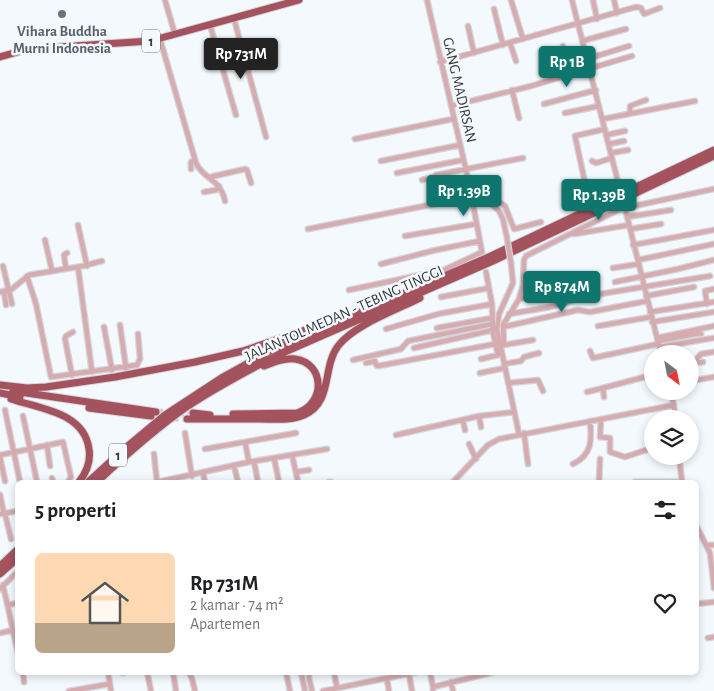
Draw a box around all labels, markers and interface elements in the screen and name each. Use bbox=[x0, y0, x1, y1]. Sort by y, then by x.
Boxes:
marker: Vihara Buddha Murni Indonesia bbox=[56, 8, 68, 20]
place label: Vihara Buddha Murni Indonesia bbox=[13, 24, 111, 56]
road number: 1 bbox=[142, 29, 160, 52]
street label: GANG MADIRSAN bbox=[440, 36, 479, 144]
pin: Rp 731M bbox=[195, 38, 287, 80]
text: Rp 731M bbox=[215, 46, 267, 62]
pin: Rp 1B bbox=[532, 46, 602, 88]
text: Rp 1B bbox=[550, 54, 584, 70]
pin: Rp 1.39B bbox=[412, 174, 516, 217]
pin: Rp 1.39B bbox=[547, 178, 651, 221]
text: Rp 1.39B bbox=[437, 183, 491, 199]
text: Rp 1.39B bbox=[572, 187, 626, 203]
street label: JALAN TOL MEDAN - TEBING TINGGI bbox=[243, 263, 445, 364]
pin: Rp 874M bbox=[516, 270, 608, 313]
text: Rp 874M bbox=[534, 279, 590, 295]
north arrow bbox=[644, 345, 699, 400]
map controls bbox=[644, 345, 699, 465]
button: layers bbox=[644, 410, 699, 465]
road number: 1 bbox=[109, 444, 127, 466]
icon: filters bbox=[651, 496, 679, 524]
text: 5 properti bbox=[35, 500, 116, 521]
icon: home bbox=[75, 573, 135, 633]
text: Rp 731M bbox=[190, 573, 258, 594]
icon: heart bbox=[651, 589, 679, 617]
text: 2 kamar · 74 m² bbox=[190, 597, 284, 613]
text: Apartemen bbox=[190, 616, 260, 632]

